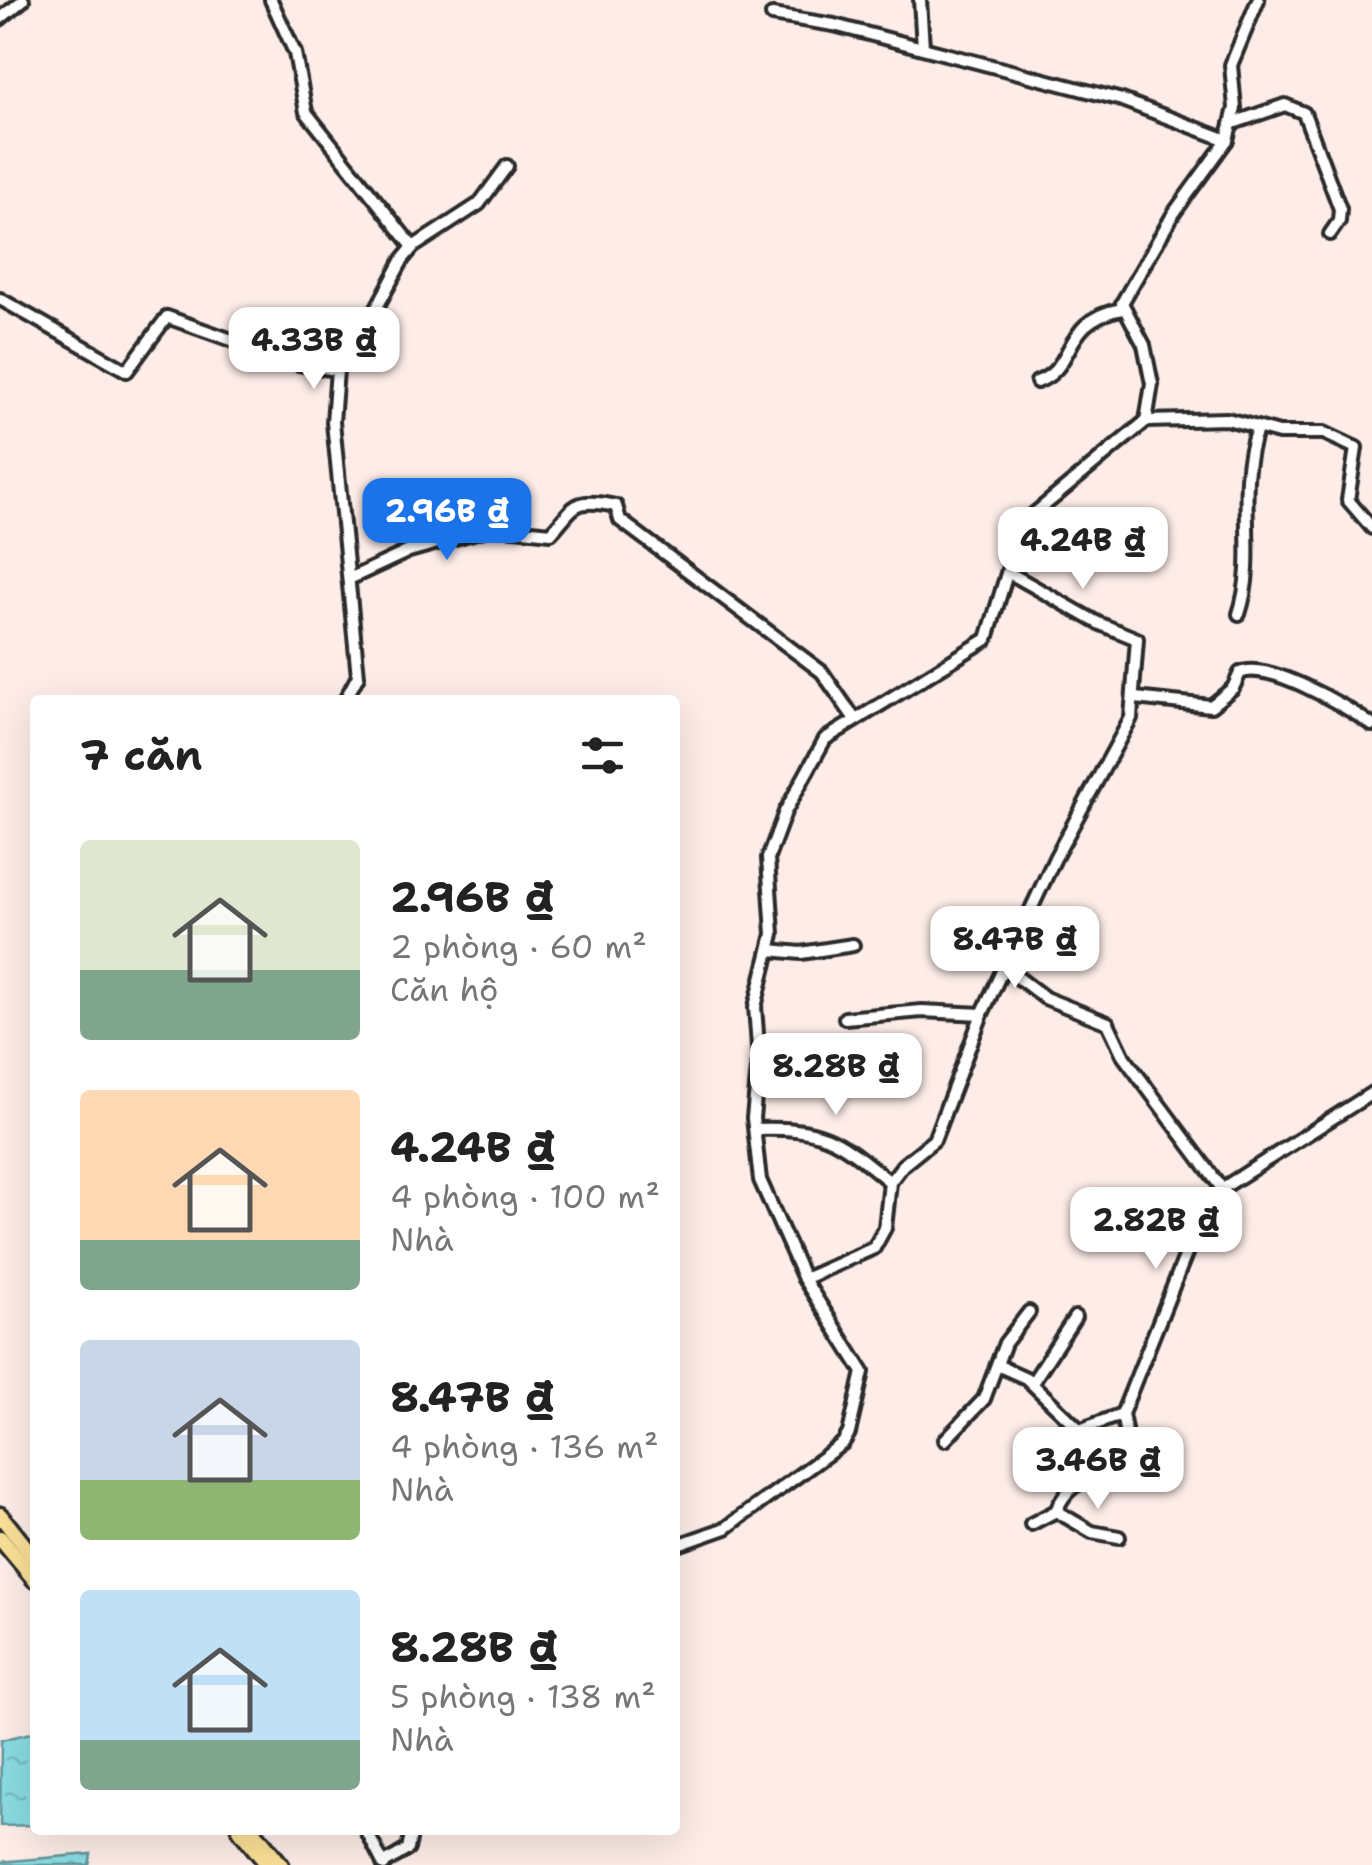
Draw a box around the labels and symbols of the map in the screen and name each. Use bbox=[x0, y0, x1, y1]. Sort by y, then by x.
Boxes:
pin: 4.33B ₫ bbox=[222, 307, 406, 392]
pin: 2.96B ₫ bbox=[355, 478, 539, 563]
pin: 4.24B ₫ bbox=[991, 507, 1175, 592]
pin: 8.47B ₫ bbox=[923, 906, 1107, 991]
pin: 8.28B ₫ bbox=[744, 1033, 928, 1118]
pin: 2.82B ₫ bbox=[1064, 1187, 1248, 1272]
pin: 3.46B ₫ bbox=[1006, 1427, 1190, 1512]

